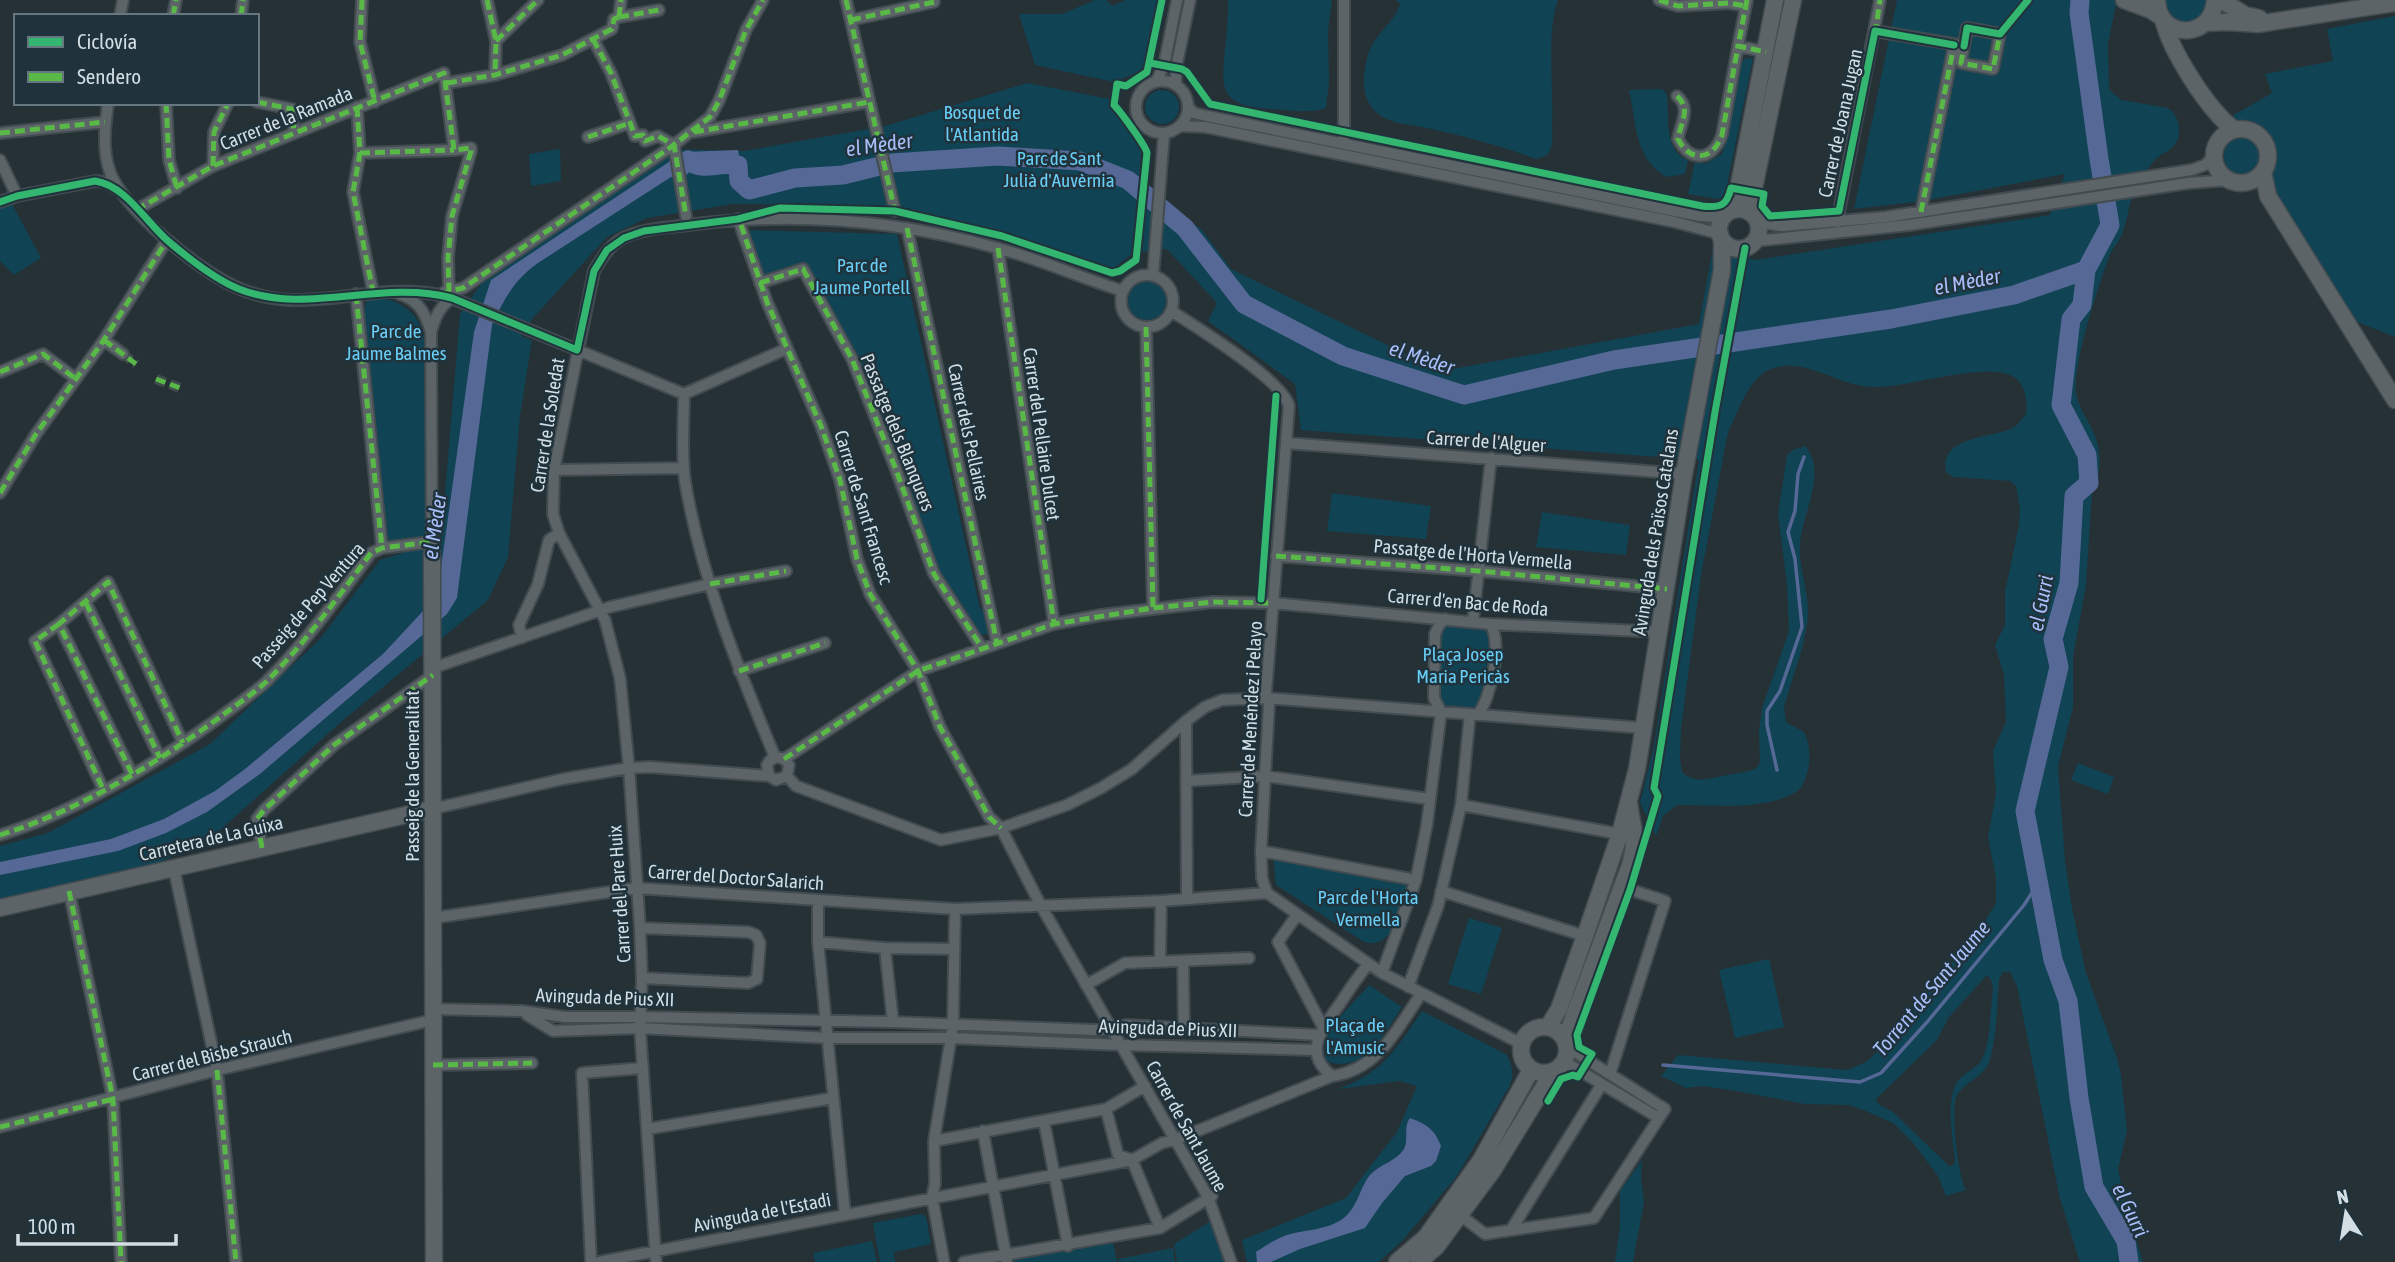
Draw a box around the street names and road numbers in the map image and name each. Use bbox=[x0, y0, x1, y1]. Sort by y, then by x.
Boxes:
street label: Carrer de Joana Jugan bbox=[1814, 47, 1866, 199]
street label: Carrer de la Ramada bbox=[217, 81, 355, 155]
street label: Carrer del Pellaire Dulcet bbox=[1019, 346, 1065, 522]
street label: Passatge dels Blanquers bbox=[856, 350, 940, 514]
street label: Carrer de la Soledat bbox=[526, 356, 568, 494]
street label: Carrer dels Pellaires bbox=[944, 362, 994, 503]
street label: Carrer de l'Alguer bbox=[1426, 426, 1547, 456]
street label: Carrer de Sant Francesc bbox=[830, 427, 898, 588]
street label: Avinguda dels Països Catalans bbox=[1628, 427, 1682, 637]
street label: Passatge de l'Horta Vermella bbox=[1373, 534, 1573, 574]
street label: Passeig de Pep Ventura bbox=[247, 537, 369, 673]
street label: Carrer d'en Bac de Roda bbox=[1387, 584, 1549, 620]
street label: Carrer de Menéndez i Pelayo bbox=[1234, 620, 1266, 818]
street label: Passeig de la Generalitat bbox=[401, 690, 423, 862]
street label: Carretera de La Guixa bbox=[137, 811, 285, 865]
street label: Carrer del Pare Huix bbox=[603, 824, 635, 963]
street label: Carrer del Doctor Salarich bbox=[647, 860, 825, 894]
street label: Avinguda de Pius XII bbox=[535, 984, 675, 1010]
street label: Avinguda de Pius XII bbox=[1098, 1015, 1238, 1041]
street label: Carrer del Bisbe Strauch bbox=[130, 1024, 294, 1086]
street label: Carrer de Sant Jaume bbox=[1142, 1057, 1232, 1195]
street label: Avinguda de l'Estadi bbox=[691, 1188, 833, 1236]

